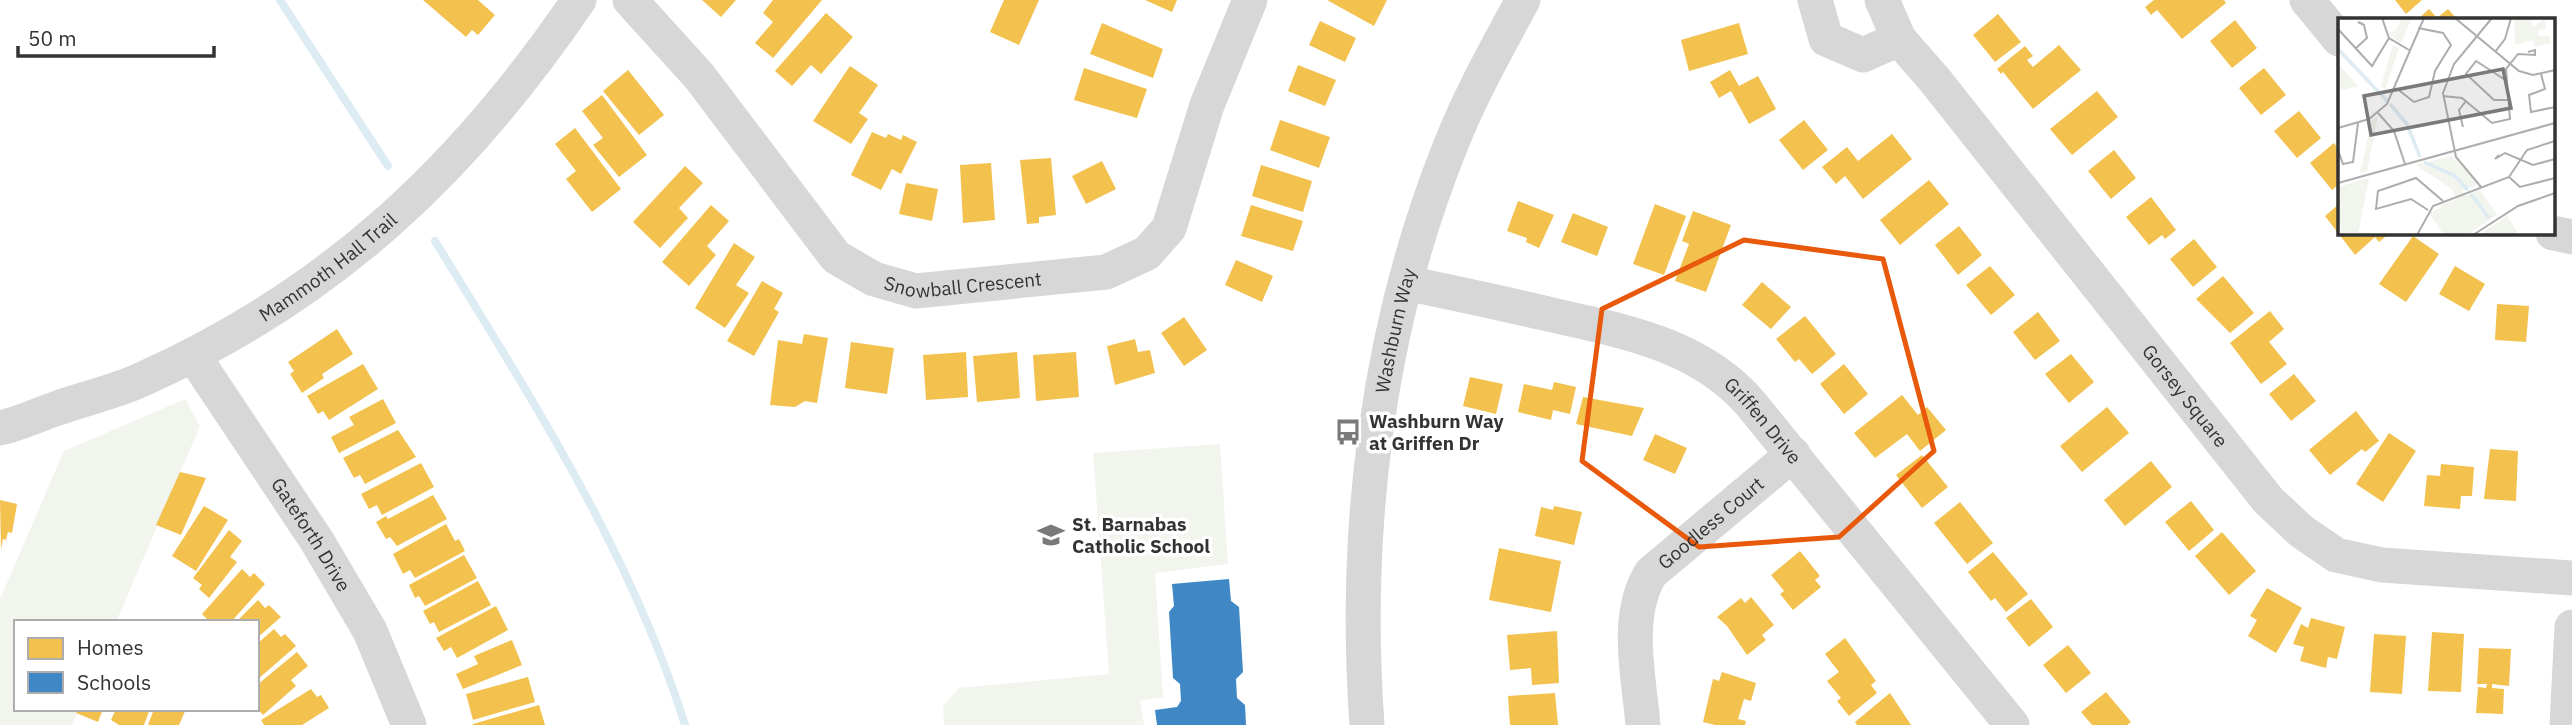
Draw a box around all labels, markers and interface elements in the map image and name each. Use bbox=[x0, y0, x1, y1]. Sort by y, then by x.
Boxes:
scale bar bbox=[18, 14, 214, 58]
inset map bbox=[2338, 18, 2554, 234]
text: 50 m bbox=[28, 24, 77, 52]
street label: Mammoth Hall Trail bbox=[254, 208, 402, 327]
street label: Washburn Way bbox=[1370, 265, 1421, 395]
street label: Snowball Crescent bbox=[881, 267, 1043, 303]
street label: Gorsey Square bbox=[2137, 339, 2233, 452]
street label: Griffen Drive bbox=[1719, 372, 1807, 469]
place label: Washburn Way at Griffen Dr bbox=[1369, 409, 1505, 455]
bus stop icon: Washburn Way at Griffen Dr bbox=[1333, 417, 1363, 447]
street label: Goodless Court bbox=[1653, 472, 1769, 574]
street label: Gateforth Drive bbox=[266, 473, 356, 596]
place label: St. Barnabas Catholic School bbox=[1072, 512, 1210, 558]
school or university icon: St. Barnabas Catholic School bbox=[1036, 520, 1066, 550]
legend bbox=[14, 620, 259, 711]
text: Homes bbox=[77, 633, 144, 661]
text: Schools bbox=[77, 668, 151, 696]

